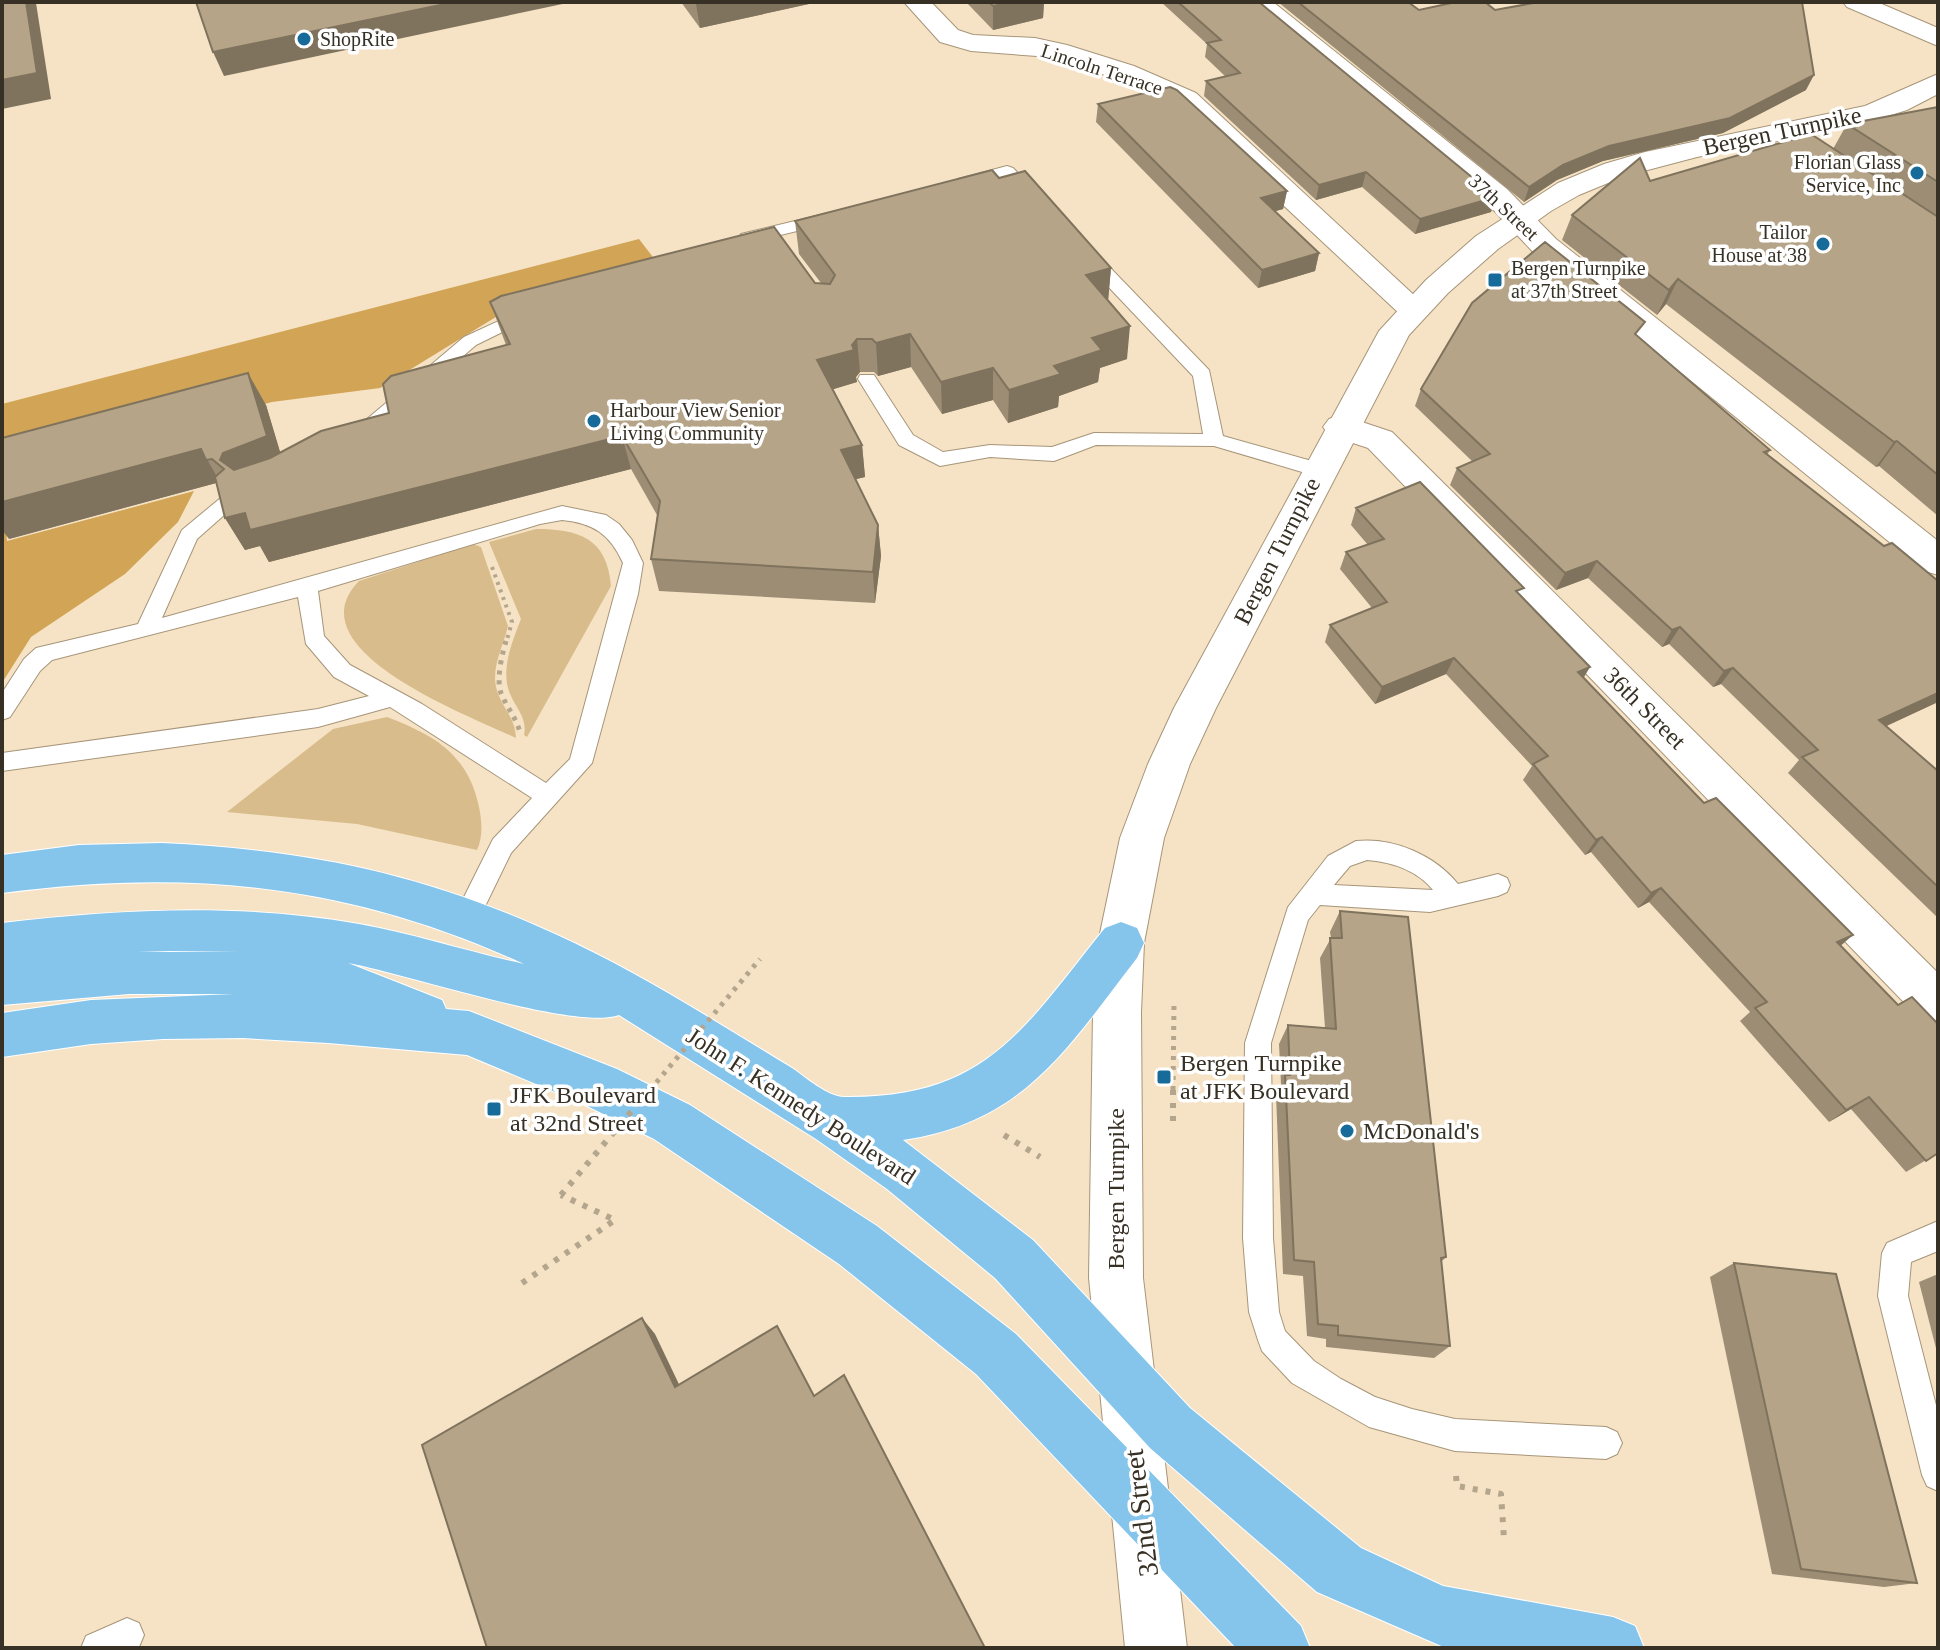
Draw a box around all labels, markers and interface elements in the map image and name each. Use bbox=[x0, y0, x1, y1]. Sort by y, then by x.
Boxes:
place label: ShopRite bbox=[320, 28, 395, 51]
marker: ShopRite bbox=[295, 30, 313, 48]
street label: Lincoln Terrace bbox=[1038, 39, 1166, 99]
street label: Bergen Turnpike bbox=[1700, 101, 1864, 161]
place label: Florian Glass Service, Inc bbox=[1794, 151, 1901, 196]
marker: Florian Glass Service, Inc bbox=[1908, 164, 1926, 182]
street label: 37th Street bbox=[1465, 169, 1544, 245]
place label: Tailor House at 38 bbox=[1711, 221, 1807, 266]
marker: Tailor House at 38 bbox=[1814, 235, 1832, 253]
place label: Bergen Turnpike at 37th Street bbox=[1511, 257, 1646, 302]
marker: Bergen Turnpike at 37th Street bbox=[1486, 271, 1504, 289]
place label: Harbour View Senior Living Community bbox=[610, 399, 781, 445]
marker: Harbour View Senior Living Community bbox=[585, 412, 603, 430]
street label: Bergen Turnpike bbox=[1229, 473, 1325, 629]
street label: 36th Street bbox=[1599, 662, 1691, 754]
street label: John F. Kennedy Boulevard bbox=[682, 1022, 920, 1190]
place label: Bergen Turnpike at JFK Boulevard bbox=[1180, 1050, 1349, 1104]
marker: Bergen Turnpike at JFK Boulevard bbox=[1155, 1068, 1173, 1086]
place label: JFK Boulevard at 32nd Street bbox=[510, 1082, 656, 1136]
marker: JFK Boulevard at 32nd Street bbox=[485, 1100, 503, 1118]
street label: Bergen Turnpike bbox=[1103, 1108, 1129, 1270]
place label: McDonald's bbox=[1363, 1118, 1479, 1144]
marker: McDonald's bbox=[1338, 1122, 1356, 1140]
street label: 32nd Street bbox=[1118, 1447, 1164, 1579]

